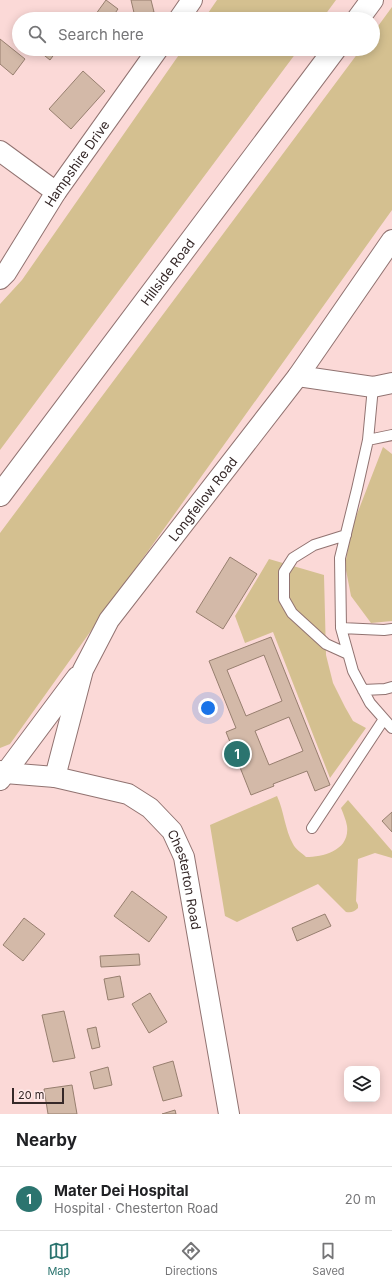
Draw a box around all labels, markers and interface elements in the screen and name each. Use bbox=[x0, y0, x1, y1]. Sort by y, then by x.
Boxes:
search box bbox=[12, 12, 380, 56]
icon: search bbox=[26, 23, 48, 45]
text: Search here bbox=[58, 25, 144, 44]
street label: Hampshire Drive bbox=[41, 117, 113, 210]
street label: Hillside Road bbox=[137, 235, 198, 309]
street label: Longfellow Road bbox=[165, 454, 240, 544]
your location bbox=[198, 698, 218, 718]
pin: 1 bbox=[224, 739, 250, 769]
street label: Chesterton Road bbox=[164, 827, 205, 931]
map controls bbox=[344, 1066, 380, 1102]
button: layers bbox=[344, 1066, 380, 1102]
scale bar bbox=[12, 1086, 64, 1105]
text: 20 m bbox=[18, 1088, 44, 1102]
text: Nearby bbox=[16, 1130, 77, 1150]
text: Mater Dei Hospital bbox=[54, 1181, 189, 1200]
text: 1 bbox=[26, 1191, 32, 1207]
text: 20 m bbox=[345, 1191, 376, 1207]
text: Hospital · Chesterton Road bbox=[54, 1200, 218, 1216]
tab: Map bbox=[47, 1240, 70, 1278]
tab: Directions bbox=[165, 1240, 218, 1278]
tab: Saved bbox=[312, 1240, 345, 1278]

